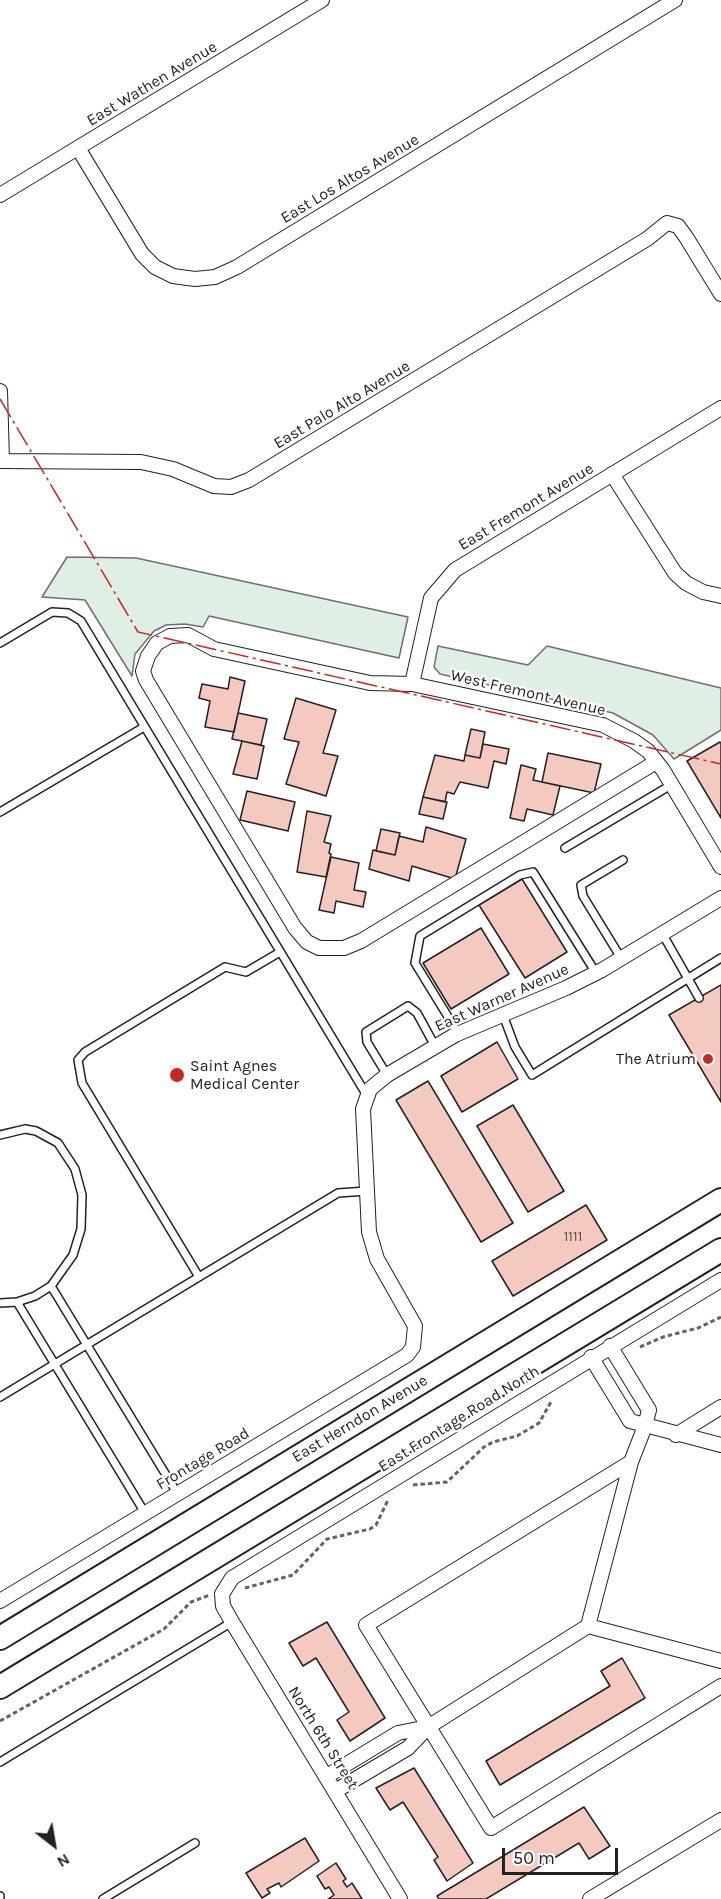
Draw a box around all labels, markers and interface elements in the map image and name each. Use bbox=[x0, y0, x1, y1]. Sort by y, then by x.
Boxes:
street label: East Wathen Avenue bbox=[83, 37, 221, 131]
street label: East Los Altos Avenue bbox=[277, 130, 423, 228]
street label: East Palo Alto Avenue bbox=[270, 357, 414, 453]
street label: East Fremont Avenue bbox=[455, 459, 597, 555]
street label: West Fremont Avenue bbox=[449, 666, 607, 720]
street label: East Warner Avenue bbox=[432, 960, 572, 1036]
place label: The Atrium bbox=[616, 1049, 696, 1069]
marker: The Atrium bbox=[701, 1052, 715, 1066]
place label: Saint Agnes Medical Center bbox=[190, 1056, 299, 1094]
marker: Saint Agnes Medical Center bbox=[168, 1066, 186, 1084]
house number: 1111 bbox=[564, 1229, 582, 1245]
street label: East Frontage Road North bbox=[375, 1362, 543, 1476]
street label: East Herndon Avenue bbox=[289, 1371, 431, 1467]
street label: Frontage Road bbox=[153, 1424, 253, 1494]
street label: North 6th Street bbox=[284, 1683, 362, 1793]
north arrow bbox=[24, 1815, 84, 1875]
scale bar bbox=[505, 1836, 620, 1874]
text: 50 m bbox=[513, 1847, 555, 1869]
text: N bbox=[54, 1850, 73, 1872]

